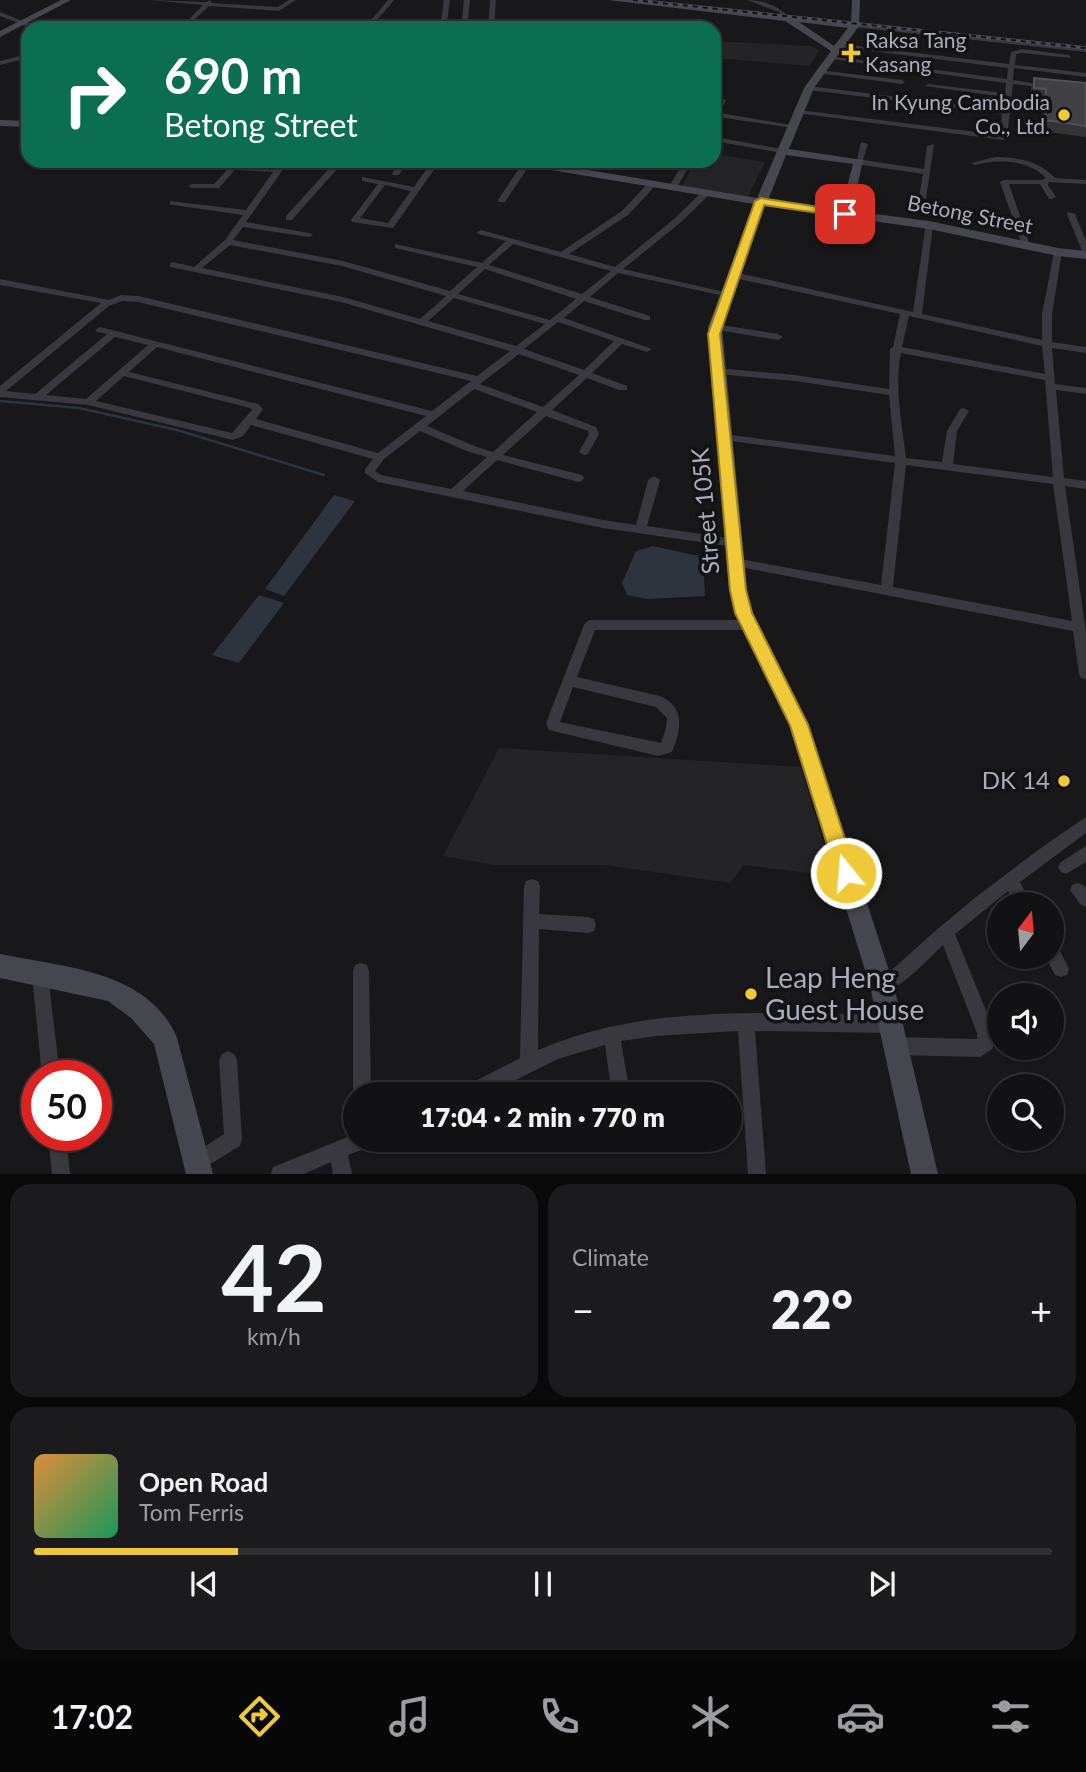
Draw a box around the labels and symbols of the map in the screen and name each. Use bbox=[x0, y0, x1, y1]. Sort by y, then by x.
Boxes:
place label: Raksa Tang Kasang bbox=[865, 27, 967, 76]
marker: Raksa Tang Kasang bbox=[843, 45, 859, 61]
place label: In Kyung Cambodia Co., Ltd. bbox=[871, 89, 1050, 138]
marker: In Kyung Cambodia Co., Ltd. bbox=[1056, 107, 1072, 123]
pin bbox=[815, 184, 875, 244]
street label: Betong Street bbox=[906, 189, 1036, 238]
street label: Street 105K bbox=[685, 447, 724, 576]
place label: DK 14 bbox=[982, 765, 1050, 794]
marker: DK 14 bbox=[1056, 773, 1072, 789]
position arrow bbox=[809, 836, 883, 910]
north arrow bbox=[987, 892, 1064, 970]
place label: Leap Heng Guest House bbox=[765, 960, 924, 1026]
marker: Leap Heng Guest House bbox=[743, 986, 759, 1002]
speed limit sign: 50 bbox=[21, 1060, 112, 1151]

